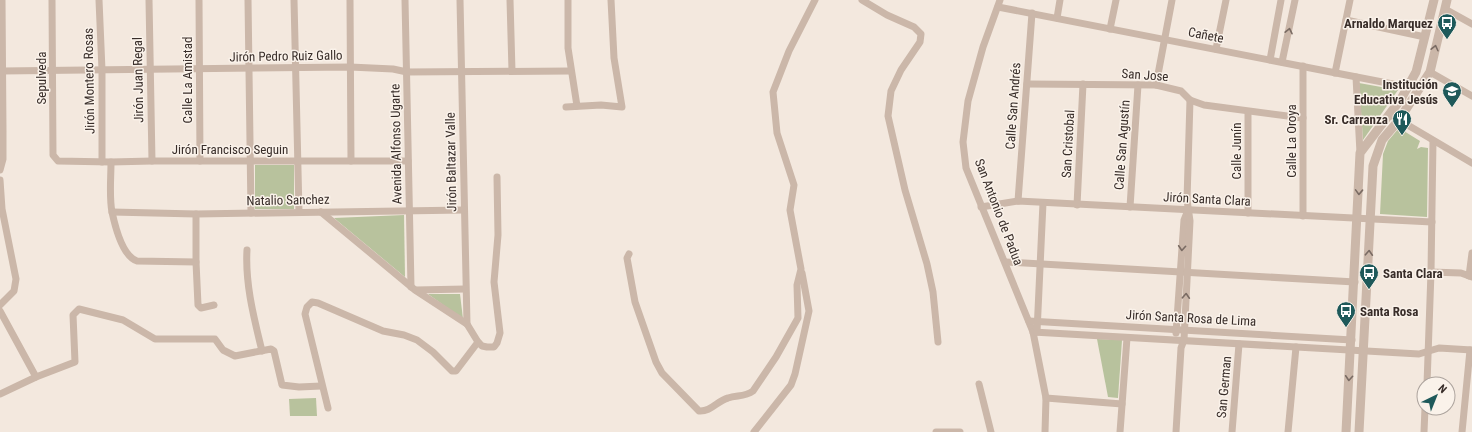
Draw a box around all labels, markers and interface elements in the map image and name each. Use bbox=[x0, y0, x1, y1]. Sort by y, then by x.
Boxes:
bus stop icon: Arnaldo Marquez bbox=[1436, 12, 1458, 40]
place label: Arnaldo Marquez bbox=[1344, 16, 1433, 31]
street label: Cañete bbox=[1187, 24, 1225, 46]
street label: Jirón Montero Rosas bbox=[81, 28, 97, 134]
one-way arrow bbox=[1284, 28, 1292, 34]
street label: Jirón Juan Regal bbox=[130, 37, 146, 123]
street label: Calle La Amistad bbox=[180, 37, 195, 123]
one-way arrow bbox=[1431, 45, 1439, 51]
street label: Jirón Pedro Ruiz Gallo bbox=[229, 48, 343, 64]
street label: Sepulveda bbox=[34, 52, 49, 104]
street label: Calle San Andrés bbox=[1002, 62, 1024, 150]
street label: San Jose bbox=[1121, 66, 1169, 84]
place label: Institución Educativa Jesús bbox=[1354, 77, 1438, 107]
school or university icon: Institución Educativa Jesús bbox=[1441, 80, 1463, 108]
street label: Avenida Alfonso Ugarte bbox=[387, 84, 405, 204]
street label: Calle San Agustín bbox=[1111, 99, 1133, 191]
street label: Calle La Oroya bbox=[1284, 104, 1299, 178]
restaurant icon: Sr. Carranza bbox=[1391, 108, 1413, 136]
street label: San Cristobal bbox=[1059, 109, 1077, 179]
street label: Jirón Baltazar Valle bbox=[443, 112, 459, 212]
place label: Sr. Carranza bbox=[1325, 112, 1388, 127]
street label: Calle Junín bbox=[1229, 123, 1244, 179]
street label: Jirón Francisco Seguin bbox=[172, 142, 288, 157]
street label: San Antonio de Padua bbox=[972, 157, 1026, 267]
street label: Jirón Santa Clara bbox=[1163, 189, 1251, 209]
one-way arrow bbox=[1355, 189, 1363, 195]
street label: Natalio Sanchez bbox=[246, 192, 330, 208]
one-way arrow bbox=[1177, 245, 1186, 251]
one-way arrow bbox=[1364, 250, 1373, 256]
bus stop icon: Santa Clara bbox=[1358, 262, 1380, 290]
place label: Santa Clara bbox=[1383, 266, 1443, 281]
one-way arrow bbox=[1182, 293, 1191, 299]
bus stop icon: Santa Rosa bbox=[1335, 300, 1357, 328]
place label: Santa Rosa bbox=[1360, 304, 1418, 319]
street label: Jirón Santa Rosa de Lima bbox=[1125, 307, 1257, 329]
street label: San German bbox=[1214, 355, 1234, 419]
one-way arrow bbox=[1345, 375, 1354, 381]
north arrow bbox=[1416, 376, 1456, 416]
text: N bbox=[1436, 382, 1450, 396]

